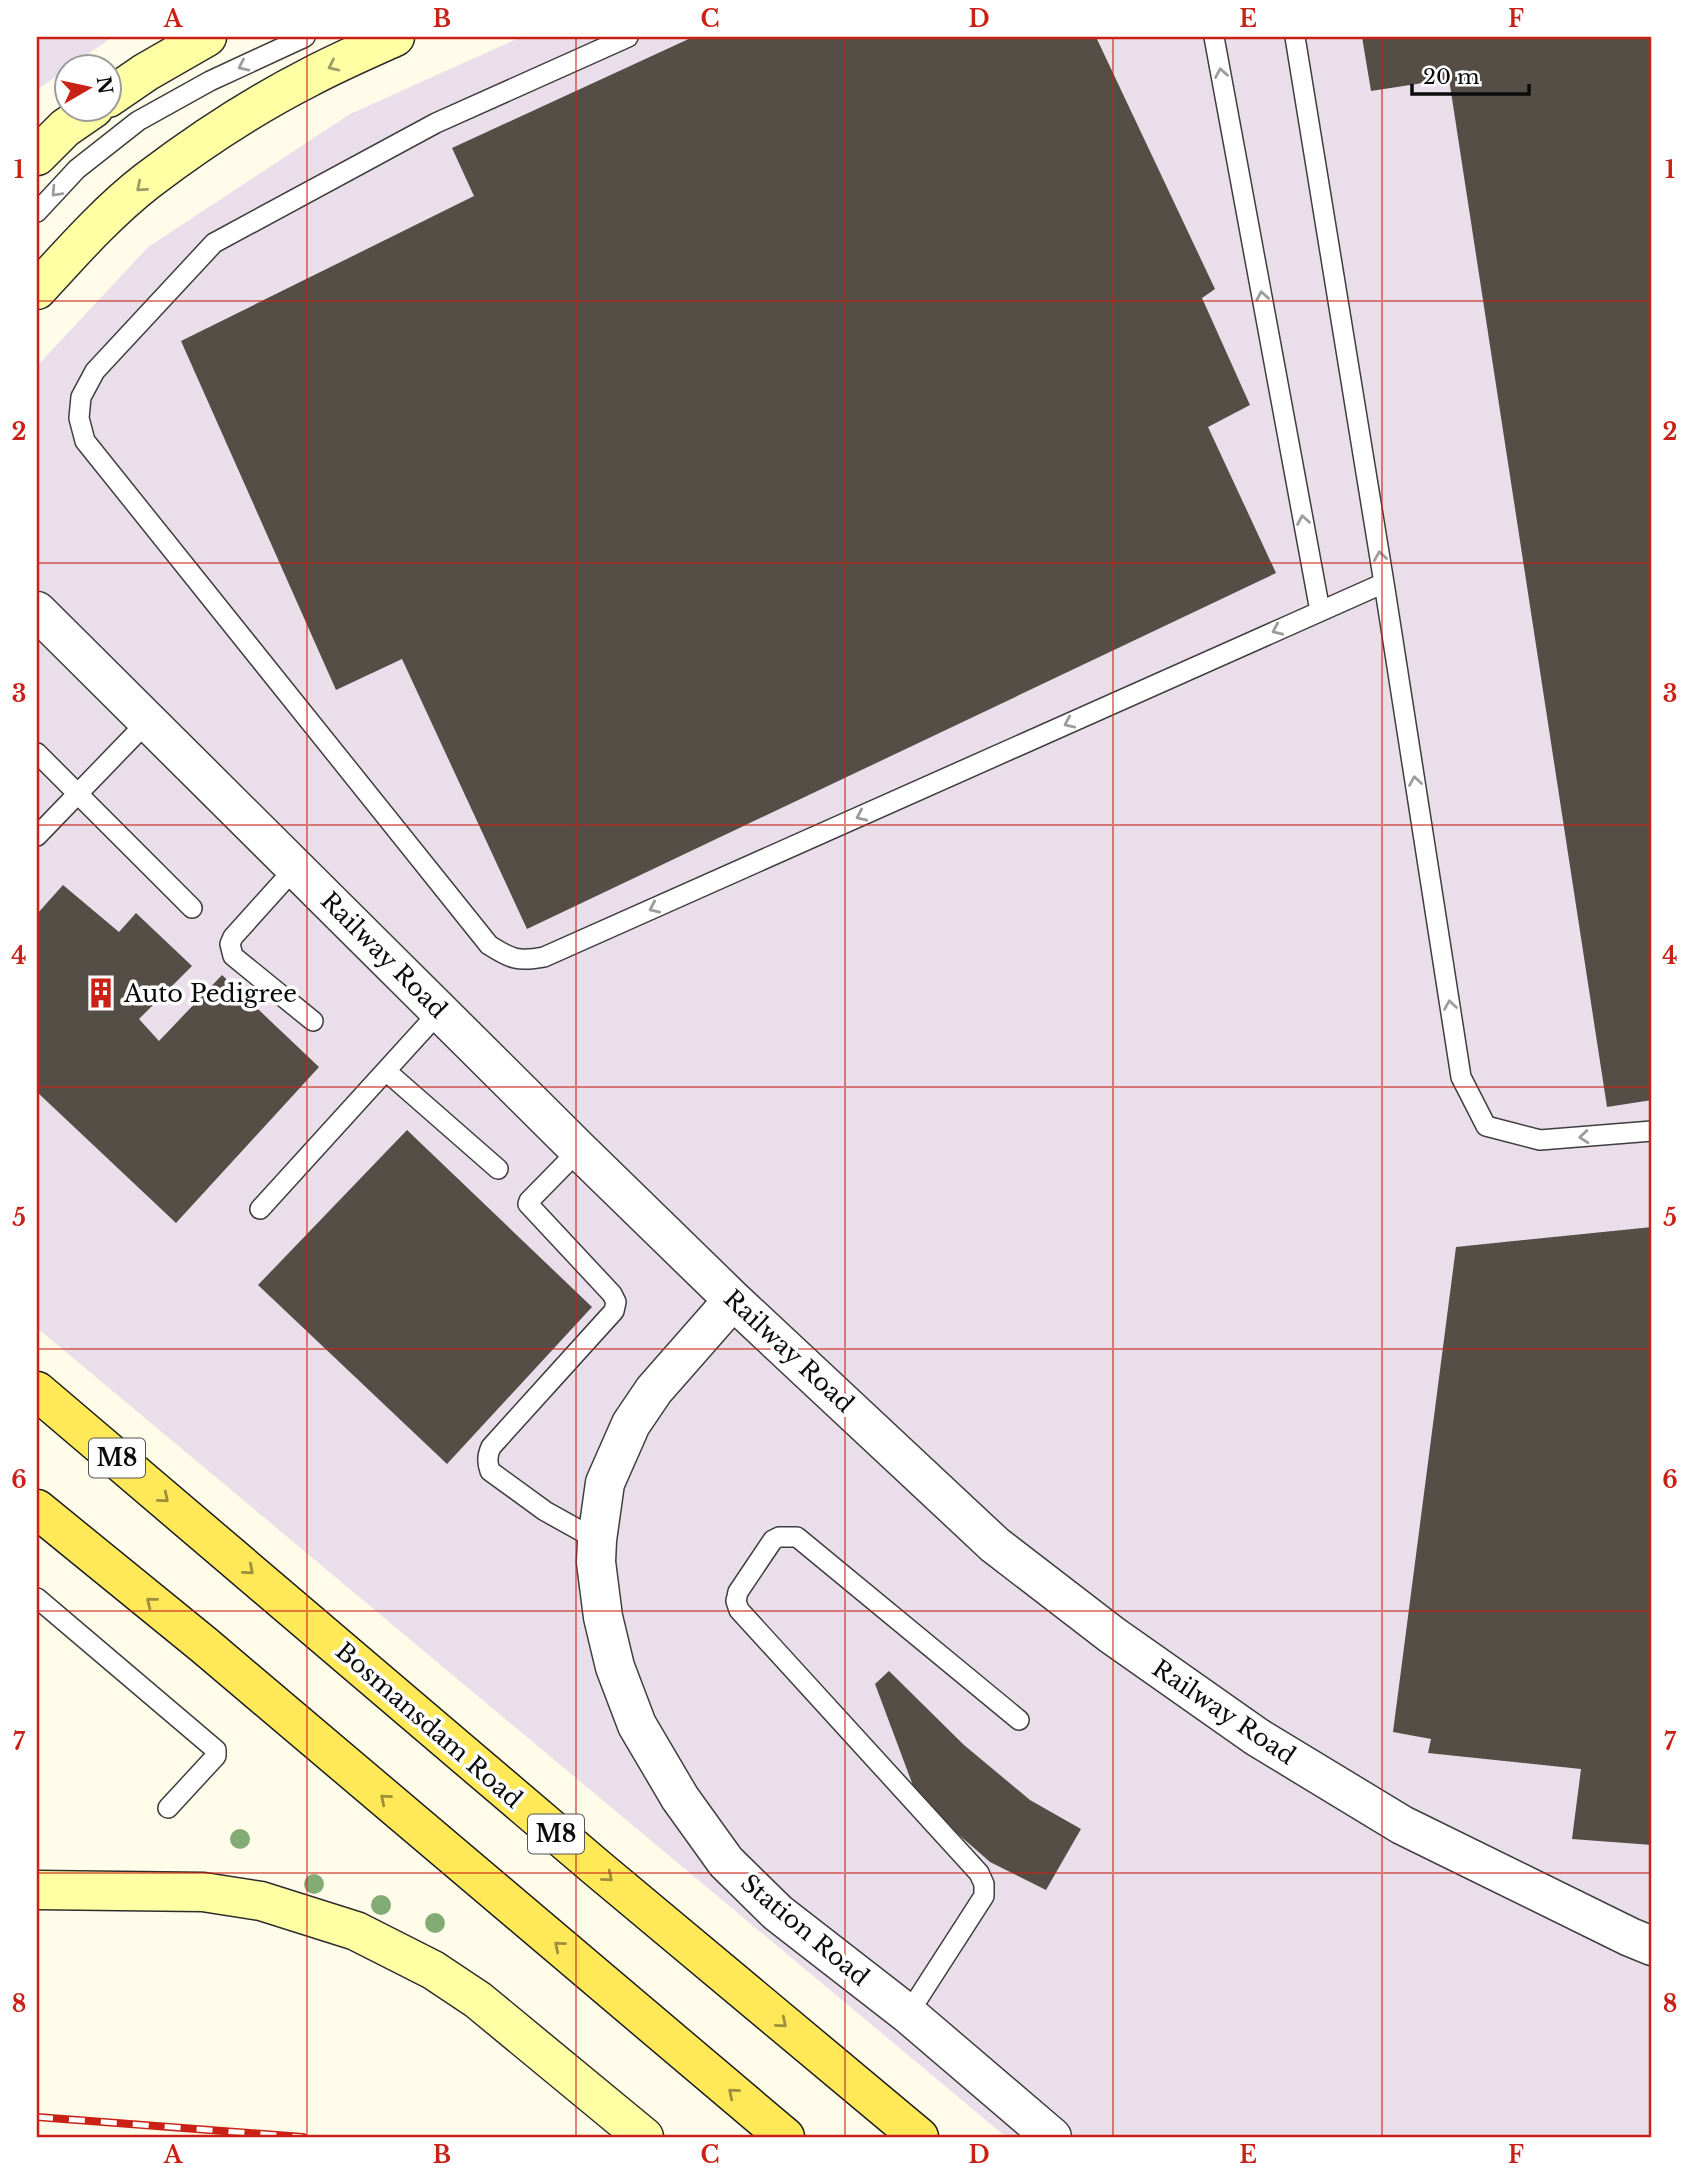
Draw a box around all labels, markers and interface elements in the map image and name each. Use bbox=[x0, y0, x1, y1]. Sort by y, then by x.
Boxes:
text: A bbox=[163, 5, 184, 33]
text: B bbox=[433, 5, 451, 33]
text: C bbox=[701, 5, 719, 33]
text: D bbox=[968, 5, 990, 33]
text: E bbox=[1239, 5, 1257, 33]
text: F bbox=[1508, 5, 1524, 33]
north arrow bbox=[52, 52, 122, 122]
scale bar bbox=[1412, 52, 1530, 96]
one-way arrow bbox=[238, 58, 250, 72]
one-way arrow bbox=[328, 58, 340, 72]
text: 20 m bbox=[1423, 64, 1480, 90]
one-way arrow bbox=[1214, 67, 1229, 78]
text: N bbox=[92, 75, 117, 96]
text: 1 bbox=[14, 156, 24, 184]
text: 1 bbox=[1665, 156, 1675, 184]
one-way arrow bbox=[136, 179, 149, 191]
one-way arrow bbox=[51, 184, 64, 197]
one-way arrow bbox=[1255, 290, 1270, 302]
text: 2 bbox=[12, 418, 26, 446]
text: 2 bbox=[1663, 418, 1677, 446]
one-way arrow bbox=[1296, 514, 1311, 526]
one-way arrow bbox=[1373, 550, 1388, 562]
one-way arrow bbox=[1272, 622, 1284, 636]
text: 3 bbox=[12, 680, 26, 708]
text: 3 bbox=[1663, 680, 1677, 708]
one-way arrow bbox=[1064, 715, 1076, 729]
one-way arrow bbox=[1408, 775, 1423, 787]
one-way arrow bbox=[856, 808, 869, 822]
street label: Railway Road bbox=[315, 886, 453, 1024]
one-way arrow bbox=[648, 900, 661, 914]
text: 4 bbox=[11, 942, 27, 970]
text: 4 bbox=[1662, 942, 1678, 970]
building icon: Auto Pedigree bbox=[84, 976, 118, 1010]
place label: Auto Pedigree bbox=[123, 979, 297, 1008]
one-way arrow bbox=[1443, 1000, 1458, 1011]
one-way arrow bbox=[1578, 1129, 1589, 1144]
text: 5 bbox=[12, 1204, 26, 1232]
text: 5 bbox=[1663, 1204, 1677, 1232]
street label: Railway Road bbox=[718, 1284, 860, 1418]
road number: M8 bbox=[89, 1438, 145, 1478]
text: 6 bbox=[11, 1466, 27, 1494]
text: 6 bbox=[1662, 1466, 1678, 1494]
one-way arrow bbox=[155, 1490, 168, 1502]
one-way arrow bbox=[240, 1562, 253, 1574]
one-way arrow bbox=[146, 1597, 158, 1610]
street label: Bosmansdam Road bbox=[330, 1636, 528, 1814]
street label: Railway Road bbox=[1147, 1653, 1301, 1771]
text: 7 bbox=[13, 1728, 26, 1756]
text: 7 bbox=[1664, 1728, 1677, 1756]
one-way arrow bbox=[381, 1795, 394, 1807]
road number: M8 bbox=[528, 1814, 584, 1854]
street label: Station Road bbox=[735, 1868, 875, 1992]
one-way arrow bbox=[600, 1869, 612, 1882]
one-way arrow bbox=[554, 1942, 567, 1954]
text: 8 bbox=[12, 1990, 26, 2018]
text: 8 bbox=[1663, 1990, 1677, 2018]
one-way arrow bbox=[774, 2015, 787, 2027]
one-way arrow bbox=[728, 2089, 741, 2101]
text: A bbox=[163, 2141, 184, 2169]
text: B bbox=[433, 2141, 451, 2169]
text: C bbox=[701, 2141, 719, 2169]
text: D bbox=[968, 2141, 990, 2169]
text: E bbox=[1239, 2141, 1257, 2169]
text: F bbox=[1508, 2141, 1524, 2169]

